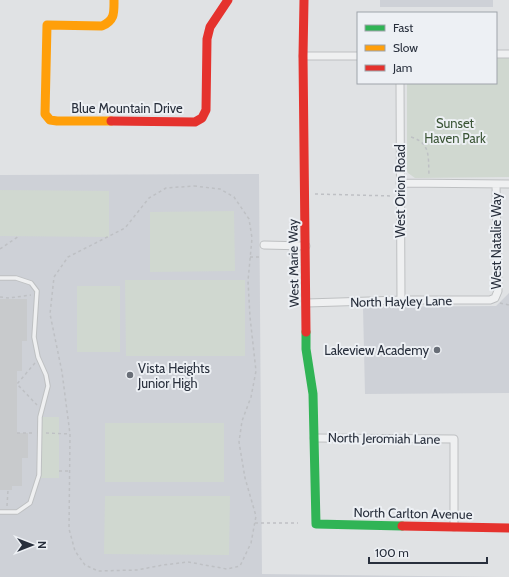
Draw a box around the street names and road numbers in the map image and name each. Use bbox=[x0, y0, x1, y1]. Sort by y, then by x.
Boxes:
street label: Blue Mountain Drive bbox=[71, 100, 183, 116]
street label: West Orion Road bbox=[392, 144, 408, 238]
street label: West Natalie Way bbox=[488, 192, 504, 289]
street label: West Marie Way bbox=[284, 218, 302, 307]
street label: North Hayley Lane bbox=[350, 292, 452, 310]
street label: North Jeromiah Lane bbox=[328, 429, 441, 447]
street label: North Carlton Avenue bbox=[353, 504, 473, 522]

